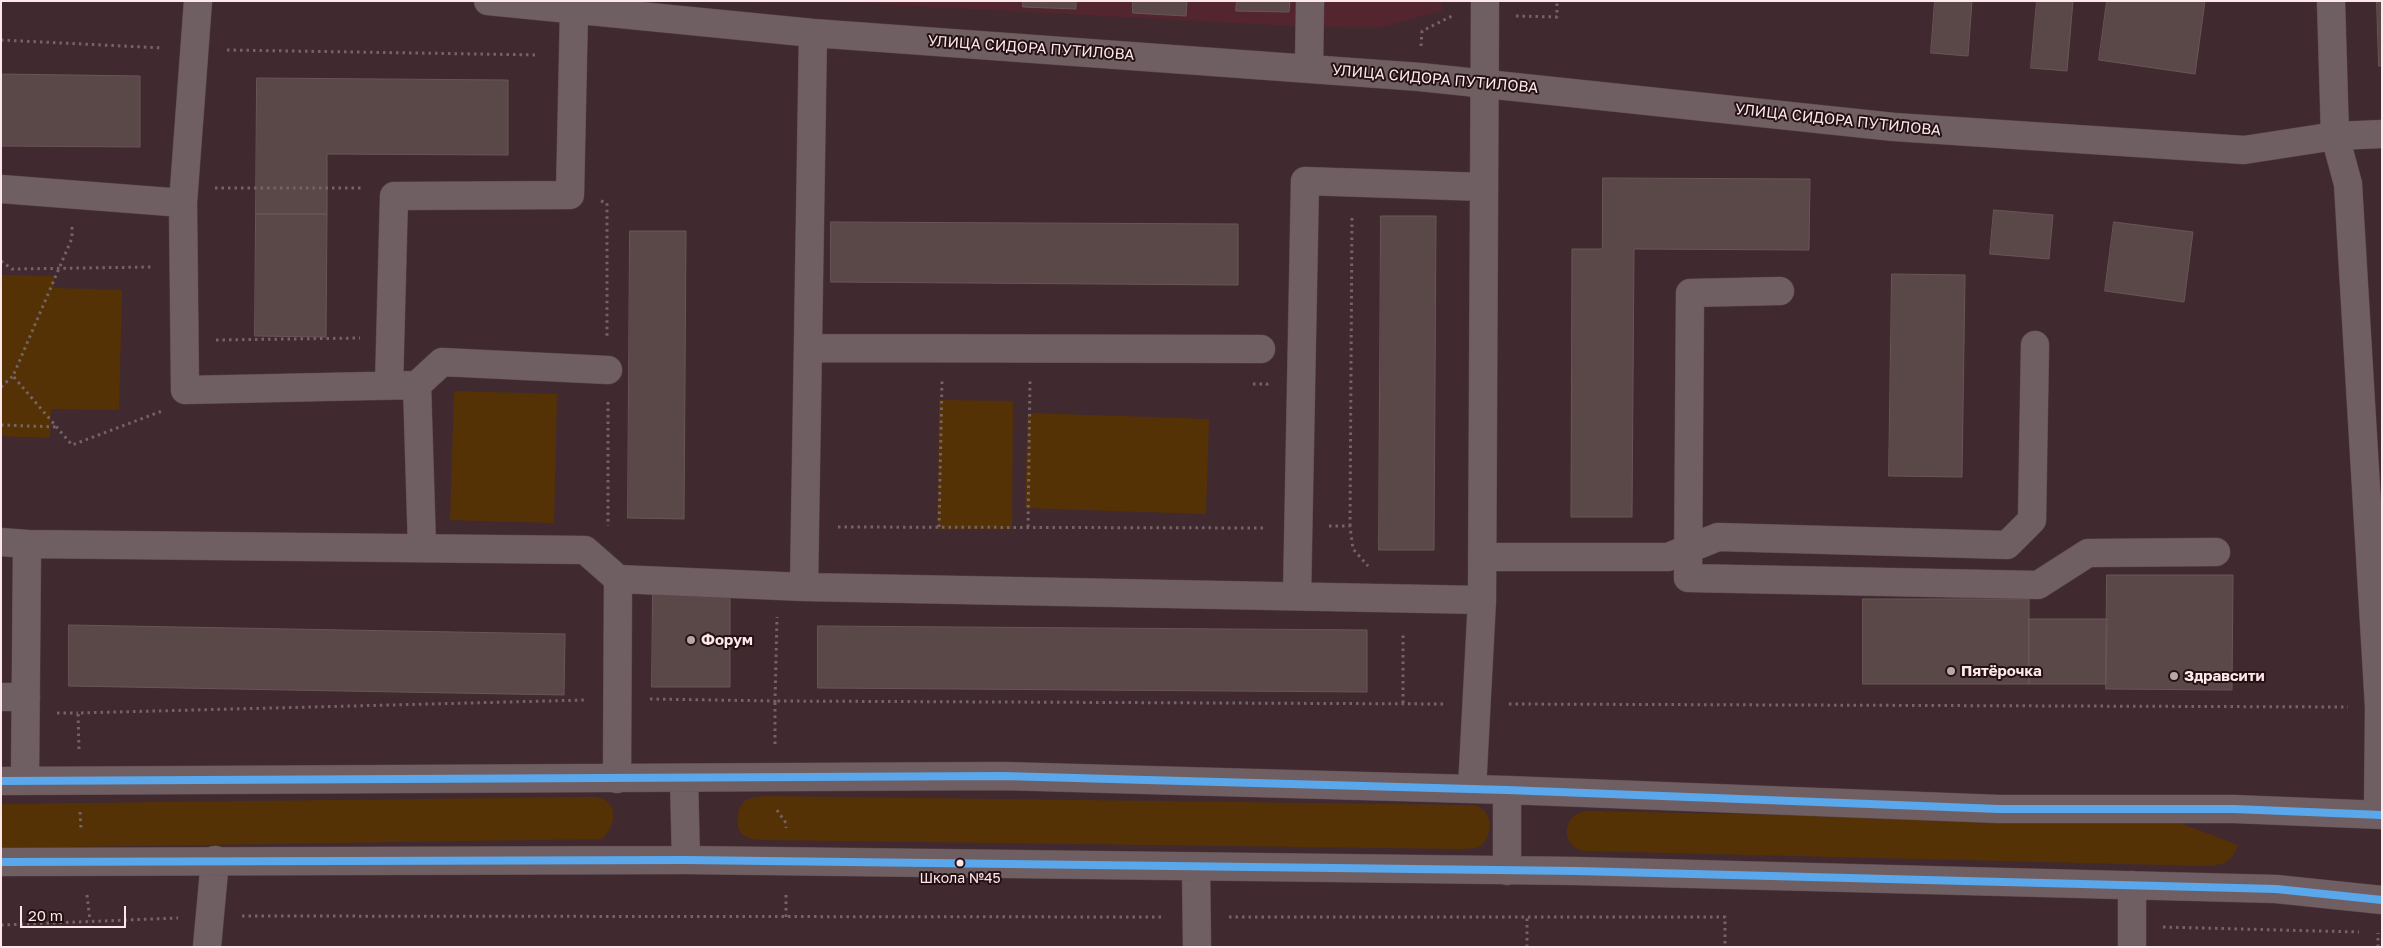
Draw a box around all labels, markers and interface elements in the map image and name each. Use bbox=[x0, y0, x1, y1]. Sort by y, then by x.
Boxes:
street label: УЛИЦА СИДОРА ПУТИЛОВА bbox=[927, 32, 1135, 64]
street label: УЛИЦА СИДОРА ПУТИЛОВА bbox=[1331, 61, 1539, 97]
street label: УЛИЦА СИДОРА ПУТИЛОВА bbox=[1734, 100, 1942, 140]
place label: Форум bbox=[701, 631, 753, 649]
marker: Форум bbox=[685, 634, 697, 646]
place label: Пятёрочка bbox=[1961, 662, 2042, 680]
marker: Пятёрочка bbox=[1945, 665, 1957, 677]
place label: Здравсити bbox=[2184, 667, 2265, 685]
marker: Здравсити bbox=[2168, 670, 2180, 682]
marker: Школа №45 bbox=[955, 858, 965, 868]
place label: Школа №45 bbox=[919, 871, 1001, 887]
scale bar bbox=[22, 896, 129, 928]
text: 20 m bbox=[28, 906, 63, 924]

